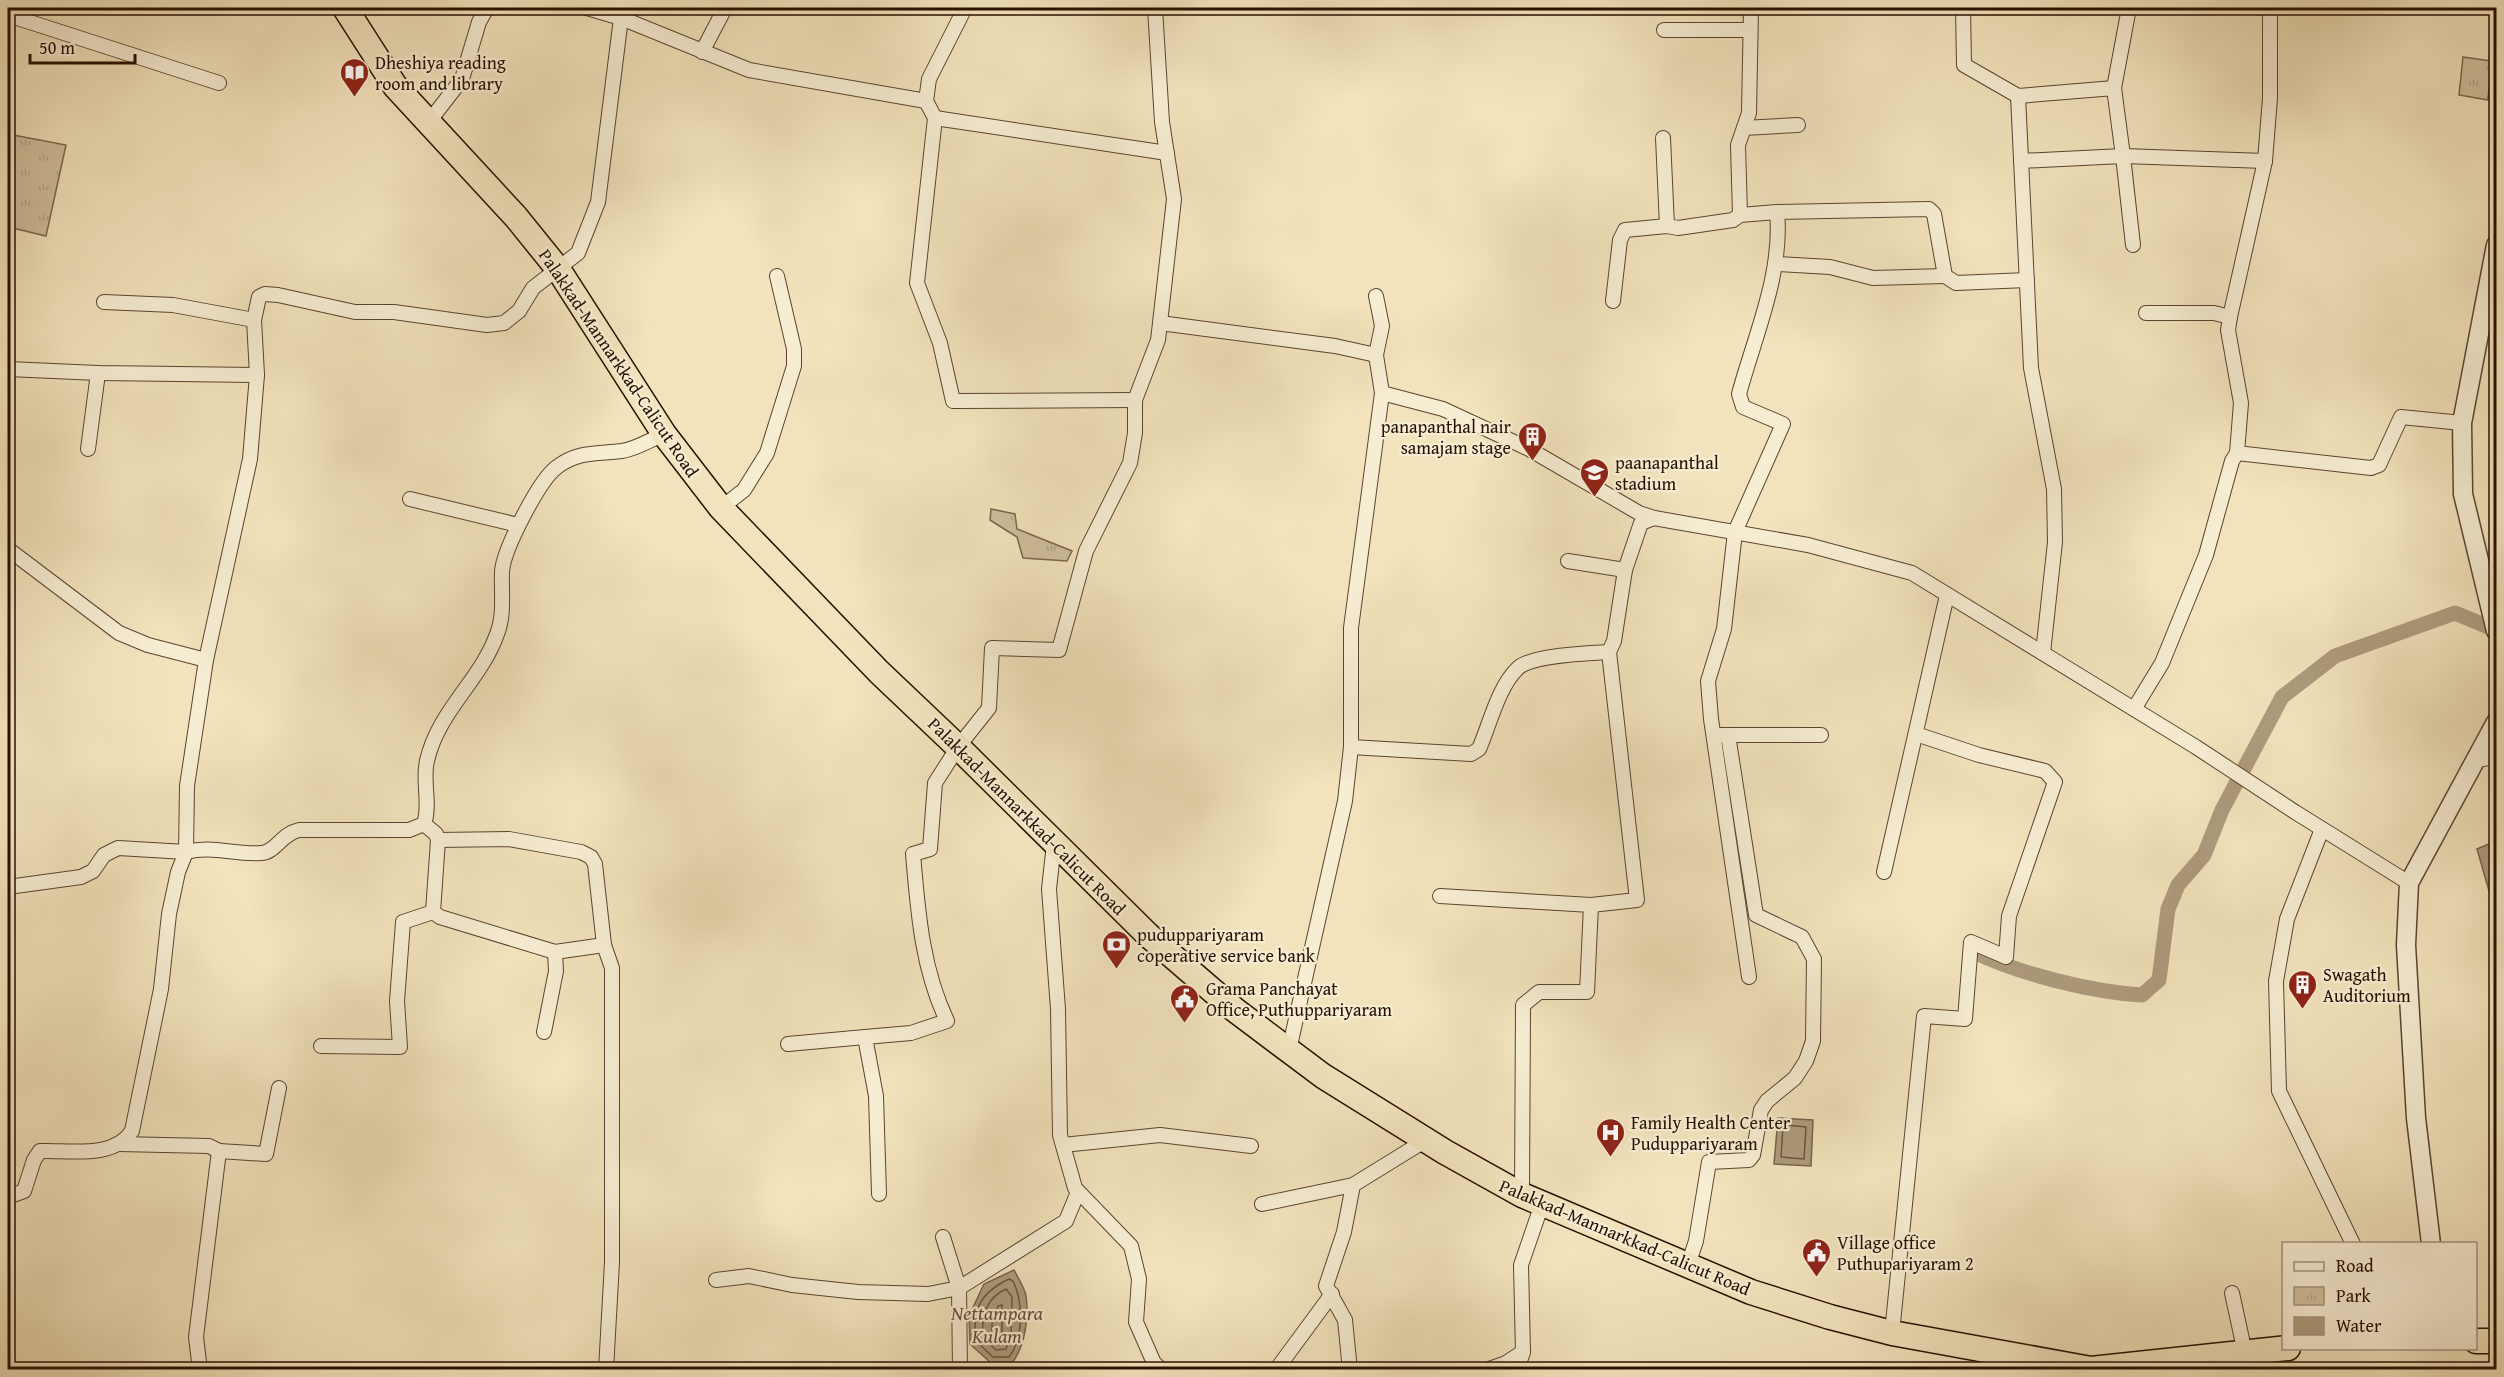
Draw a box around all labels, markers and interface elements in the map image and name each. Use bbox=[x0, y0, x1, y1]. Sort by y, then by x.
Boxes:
scale bar bbox=[30, 27, 135, 65]
text: 50 m bbox=[39, 34, 75, 61]
place label: Dheshiya reading room and library bbox=[375, 49, 506, 97]
library icon: Dheshiya reading room and library bbox=[338, 56, 370, 98]
street label: Palakkad-Mannarkkad-Calicut Road bbox=[532, 243, 706, 483]
place label: panapanthal nair samajam stage bbox=[1381, 413, 1512, 461]
building icon: panapanthal nair samajam stage bbox=[1516, 420, 1548, 462]
place label: paanapanthal stadium bbox=[1615, 449, 1719, 497]
school or university icon: paanapanthal stadium bbox=[1578, 456, 1610, 498]
street label: Palakkad-Mannarkkad-Calicut Road bbox=[922, 711, 1132, 921]
place label: puduppariyaram coperative service bank bbox=[1137, 921, 1316, 969]
bank icon: puduppariyaram coperative service bank bbox=[1100, 928, 1132, 970]
place label: Swagath Auditorium bbox=[2323, 961, 2411, 1009]
building icon: Swagath Auditorium bbox=[2286, 968, 2318, 1010]
place label: Grama Panchayat Office, Puthuppariyaram bbox=[1206, 975, 1392, 1023]
public building icon: Grama Panchayat Office, Puthuppariyaram bbox=[1169, 982, 1201, 1024]
place label: Family Health Center Puduppariyaram bbox=[1631, 1109, 1791, 1157]
hospital icon: Family Health Center Puduppariyaram bbox=[1594, 1116, 1626, 1158]
street label: Palakkad-Mannarkkad-Calicut Road bbox=[1495, 1172, 1755, 1302]
place label: Village office Puthupariyaram 2 bbox=[1837, 1229, 1974, 1277]
public building icon: Village office Puthupariyaram 2 bbox=[1800, 1236, 1832, 1278]
legend bbox=[2282, 1242, 2477, 1350]
text: Road bbox=[2336, 1252, 2374, 1279]
text: Park bbox=[2336, 1282, 2372, 1309]
water label: Nettampara Kulam bbox=[950, 1298, 1044, 1350]
text: Water bbox=[2336, 1312, 2382, 1339]

